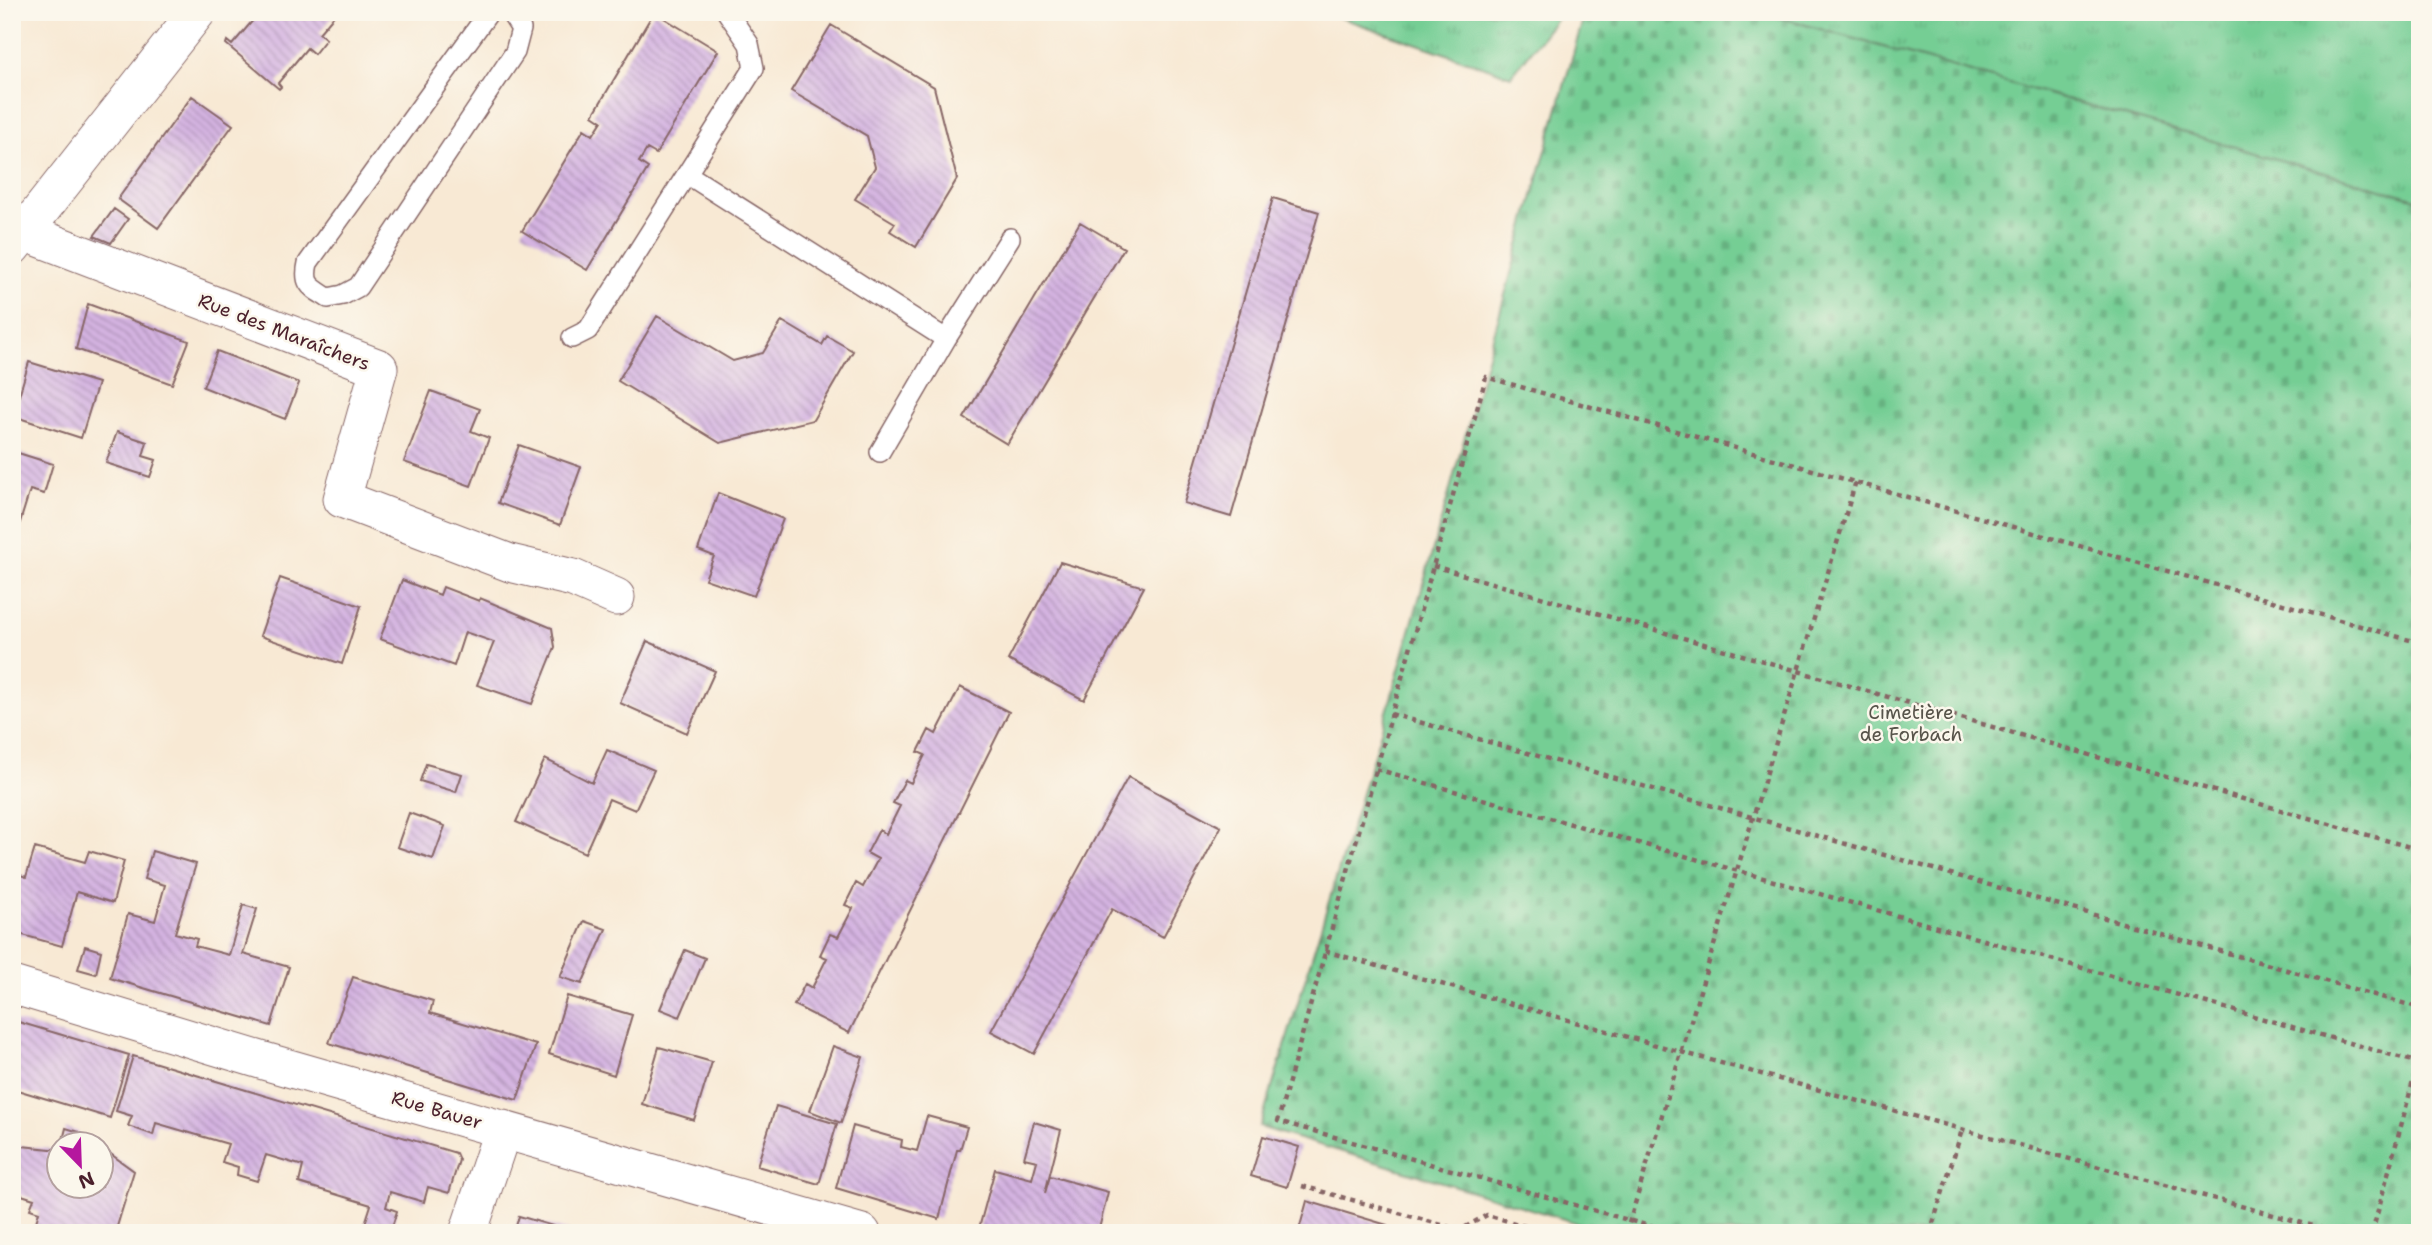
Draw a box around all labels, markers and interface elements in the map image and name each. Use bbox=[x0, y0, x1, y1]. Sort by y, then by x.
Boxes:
street label: Rue des Maraîchers bbox=[194, 288, 374, 376]
park label: Cimetière de Forbach bbox=[1860, 700, 1962, 747]
street label: Rue Bauer bbox=[389, 1085, 485, 1135]
north arrow bbox=[46, 1130, 116, 1200]
text: N bbox=[75, 1166, 98, 1195]

